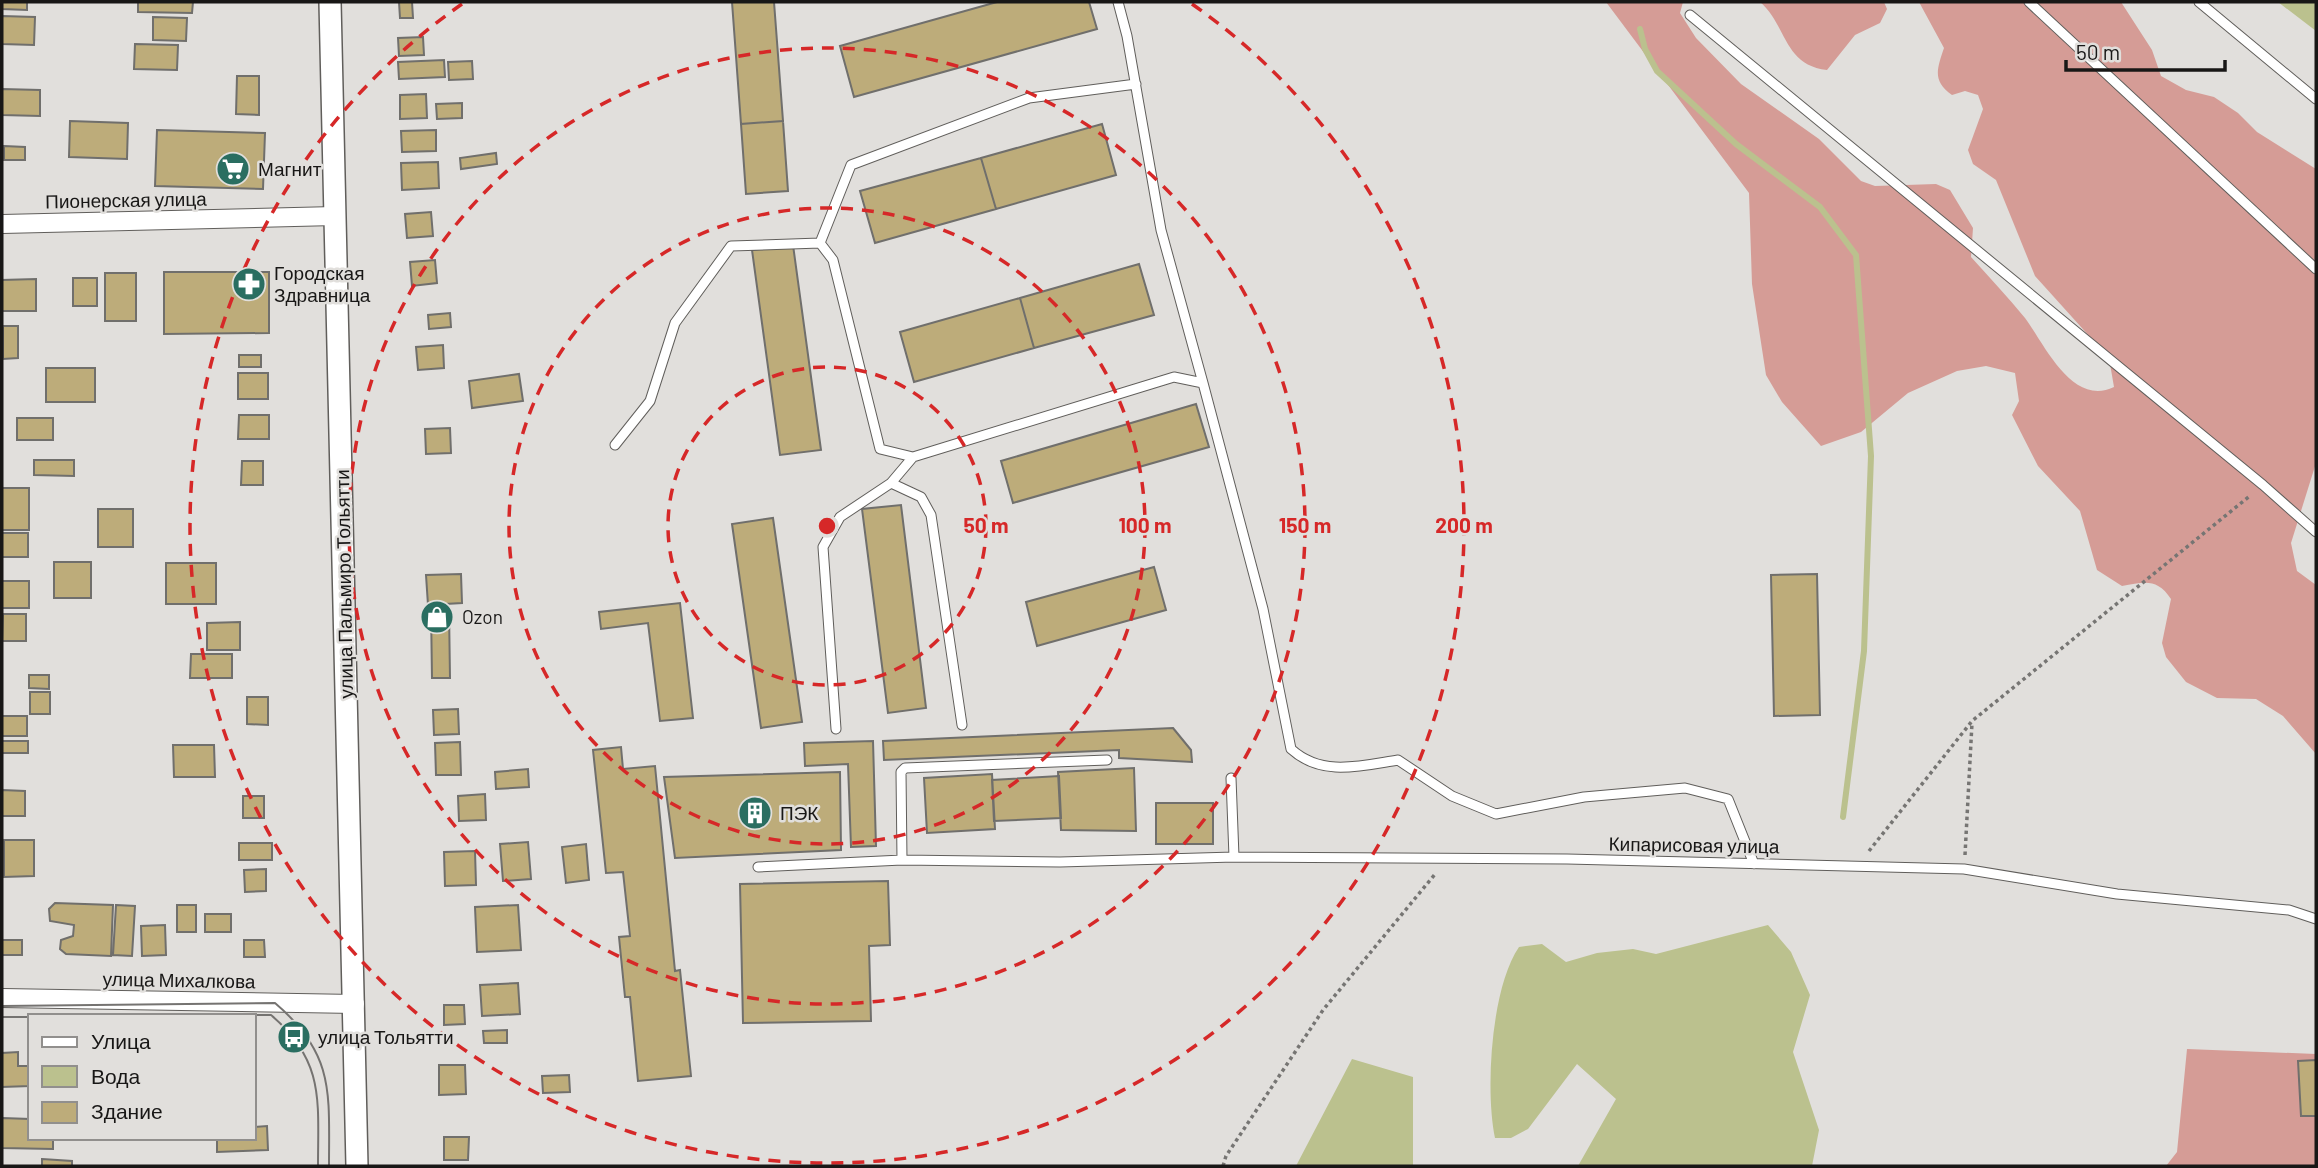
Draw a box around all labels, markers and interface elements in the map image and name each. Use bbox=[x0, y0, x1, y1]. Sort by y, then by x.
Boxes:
scale bar bbox=[2066, 28, 2225, 72]
text: 50 m bbox=[2076, 39, 2120, 64]
supermarket icon: Магнит bbox=[214, 150, 252, 188]
place label: Магнит bbox=[258, 157, 322, 180]
street label: Пионерская улица bbox=[45, 187, 207, 212]
place label: Городская Здравница bbox=[274, 261, 371, 306]
pharmacy icon: Городская Здравница bbox=[230, 265, 268, 303]
street label: улица Пальмиро Тольятти bbox=[330, 469, 357, 699]
text: 50 m bbox=[963, 512, 1009, 537]
text: 100 m bbox=[1118, 512, 1172, 537]
text: 150 m bbox=[1279, 512, 1331, 537]
text: 200 m bbox=[1435, 512, 1493, 537]
centre of rings bbox=[815, 514, 839, 538]
shop icon: Ozon bbox=[418, 598, 456, 636]
place label: Ozon bbox=[462, 605, 503, 628]
building icon: ПЭК bbox=[736, 794, 774, 832]
place label: ПЭК bbox=[780, 801, 818, 824]
street label: Кипарисовая улица bbox=[1608, 832, 1780, 857]
street label: улица Михалкова bbox=[102, 967, 256, 992]
legend bbox=[28, 1014, 256, 1140]
bus stop icon: улица Тольятти bbox=[275, 1018, 313, 1056]
place label: улица Тольятти bbox=[318, 1025, 454, 1048]
text: Улица bbox=[91, 1028, 151, 1053]
text: Вода bbox=[91, 1063, 140, 1088]
text: Здание bbox=[91, 1098, 163, 1123]

